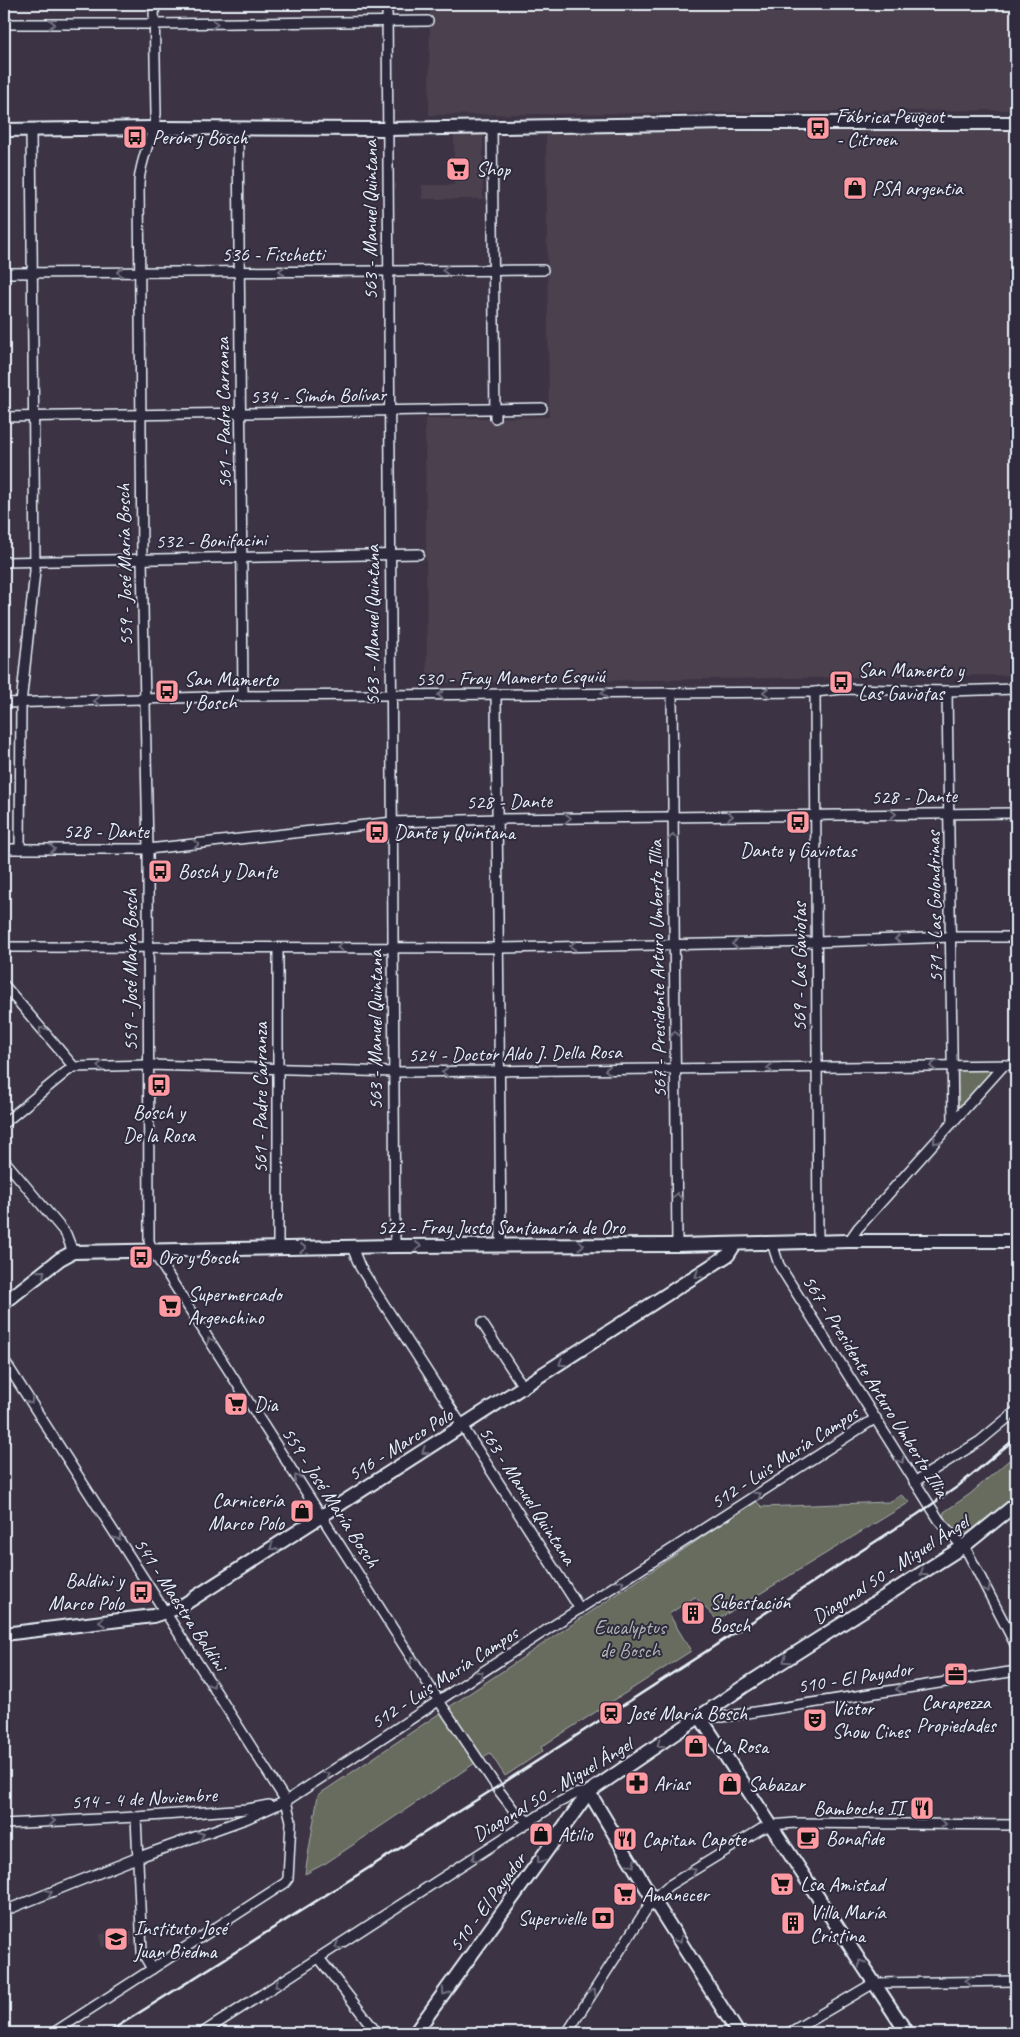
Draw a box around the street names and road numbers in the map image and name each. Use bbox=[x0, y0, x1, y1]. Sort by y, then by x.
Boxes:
street label: 563 - Manuel Quintana bbox=[358, 139, 383, 300]
street label: 536 - Fischetti bbox=[222, 242, 327, 267]
street label: 561 - Padre Carranza bbox=[210, 335, 237, 489]
street label: 534 - Simón Bolívar bbox=[250, 382, 388, 409]
street label: 559 - José María Bosch bbox=[111, 483, 138, 646]
street label: 532 - Bonifacini bbox=[155, 527, 269, 554]
street label: 563 - Manuel Quintana bbox=[360, 544, 385, 705]
street label: 530 - Fray Mamerto Esquiú bbox=[415, 663, 606, 692]
street label: 528 - Dante bbox=[871, 783, 959, 810]
street label: 528 - Dante bbox=[466, 788, 554, 815]
street label: 528 - Dante bbox=[63, 819, 150, 844]
street label: 571 - Las Golondrinas bbox=[921, 829, 948, 983]
street label: 567 - Presidente Arturo Umberto Illia bbox=[643, 839, 672, 1098]
street label: 559 - José María Bosch bbox=[118, 888, 143, 1051]
street label: 569 - Las Gaviotas bbox=[787, 900, 812, 1031]
street label: 563 - Manuel Quintana bbox=[363, 949, 388, 1110]
street label: 561 - Padre Carranza bbox=[248, 1021, 273, 1174]
street label: 524 - Doctor Aldo J. Della Rosa bbox=[408, 1039, 623, 1068]
street label: 522 - Fray Justo Santamaría de Oro bbox=[377, 1215, 626, 1240]
street label: 567 - Presidente Arturo Umberto Illia bbox=[797, 1270, 955, 1503]
street label: 512 - Luis María Campos bbox=[706, 1399, 865, 1514]
street label: 516 - Marco Polo bbox=[343, 1402, 458, 1487]
street label: 563 - Manuel Quintana bbox=[473, 1421, 582, 1570]
street label: 559 - José María Bosch bbox=[276, 1422, 386, 1573]
street label: Diagonal 50 - Miguel Ángel bbox=[807, 1508, 976, 1629]
street label: 541 - Maestra Baldini bbox=[128, 1533, 234, 1677]
street label: 512 - Luis María Campos bbox=[366, 1619, 525, 1734]
street label: 510 - El Payador bbox=[796, 1656, 916, 1699]
street label: Diagonal 50 - Miguel Ángel bbox=[468, 1730, 640, 1847]
street label: 514 - 4 de Noviembre bbox=[71, 1782, 219, 1815]
street label: 510 - El Payador bbox=[443, 1846, 533, 1957]

